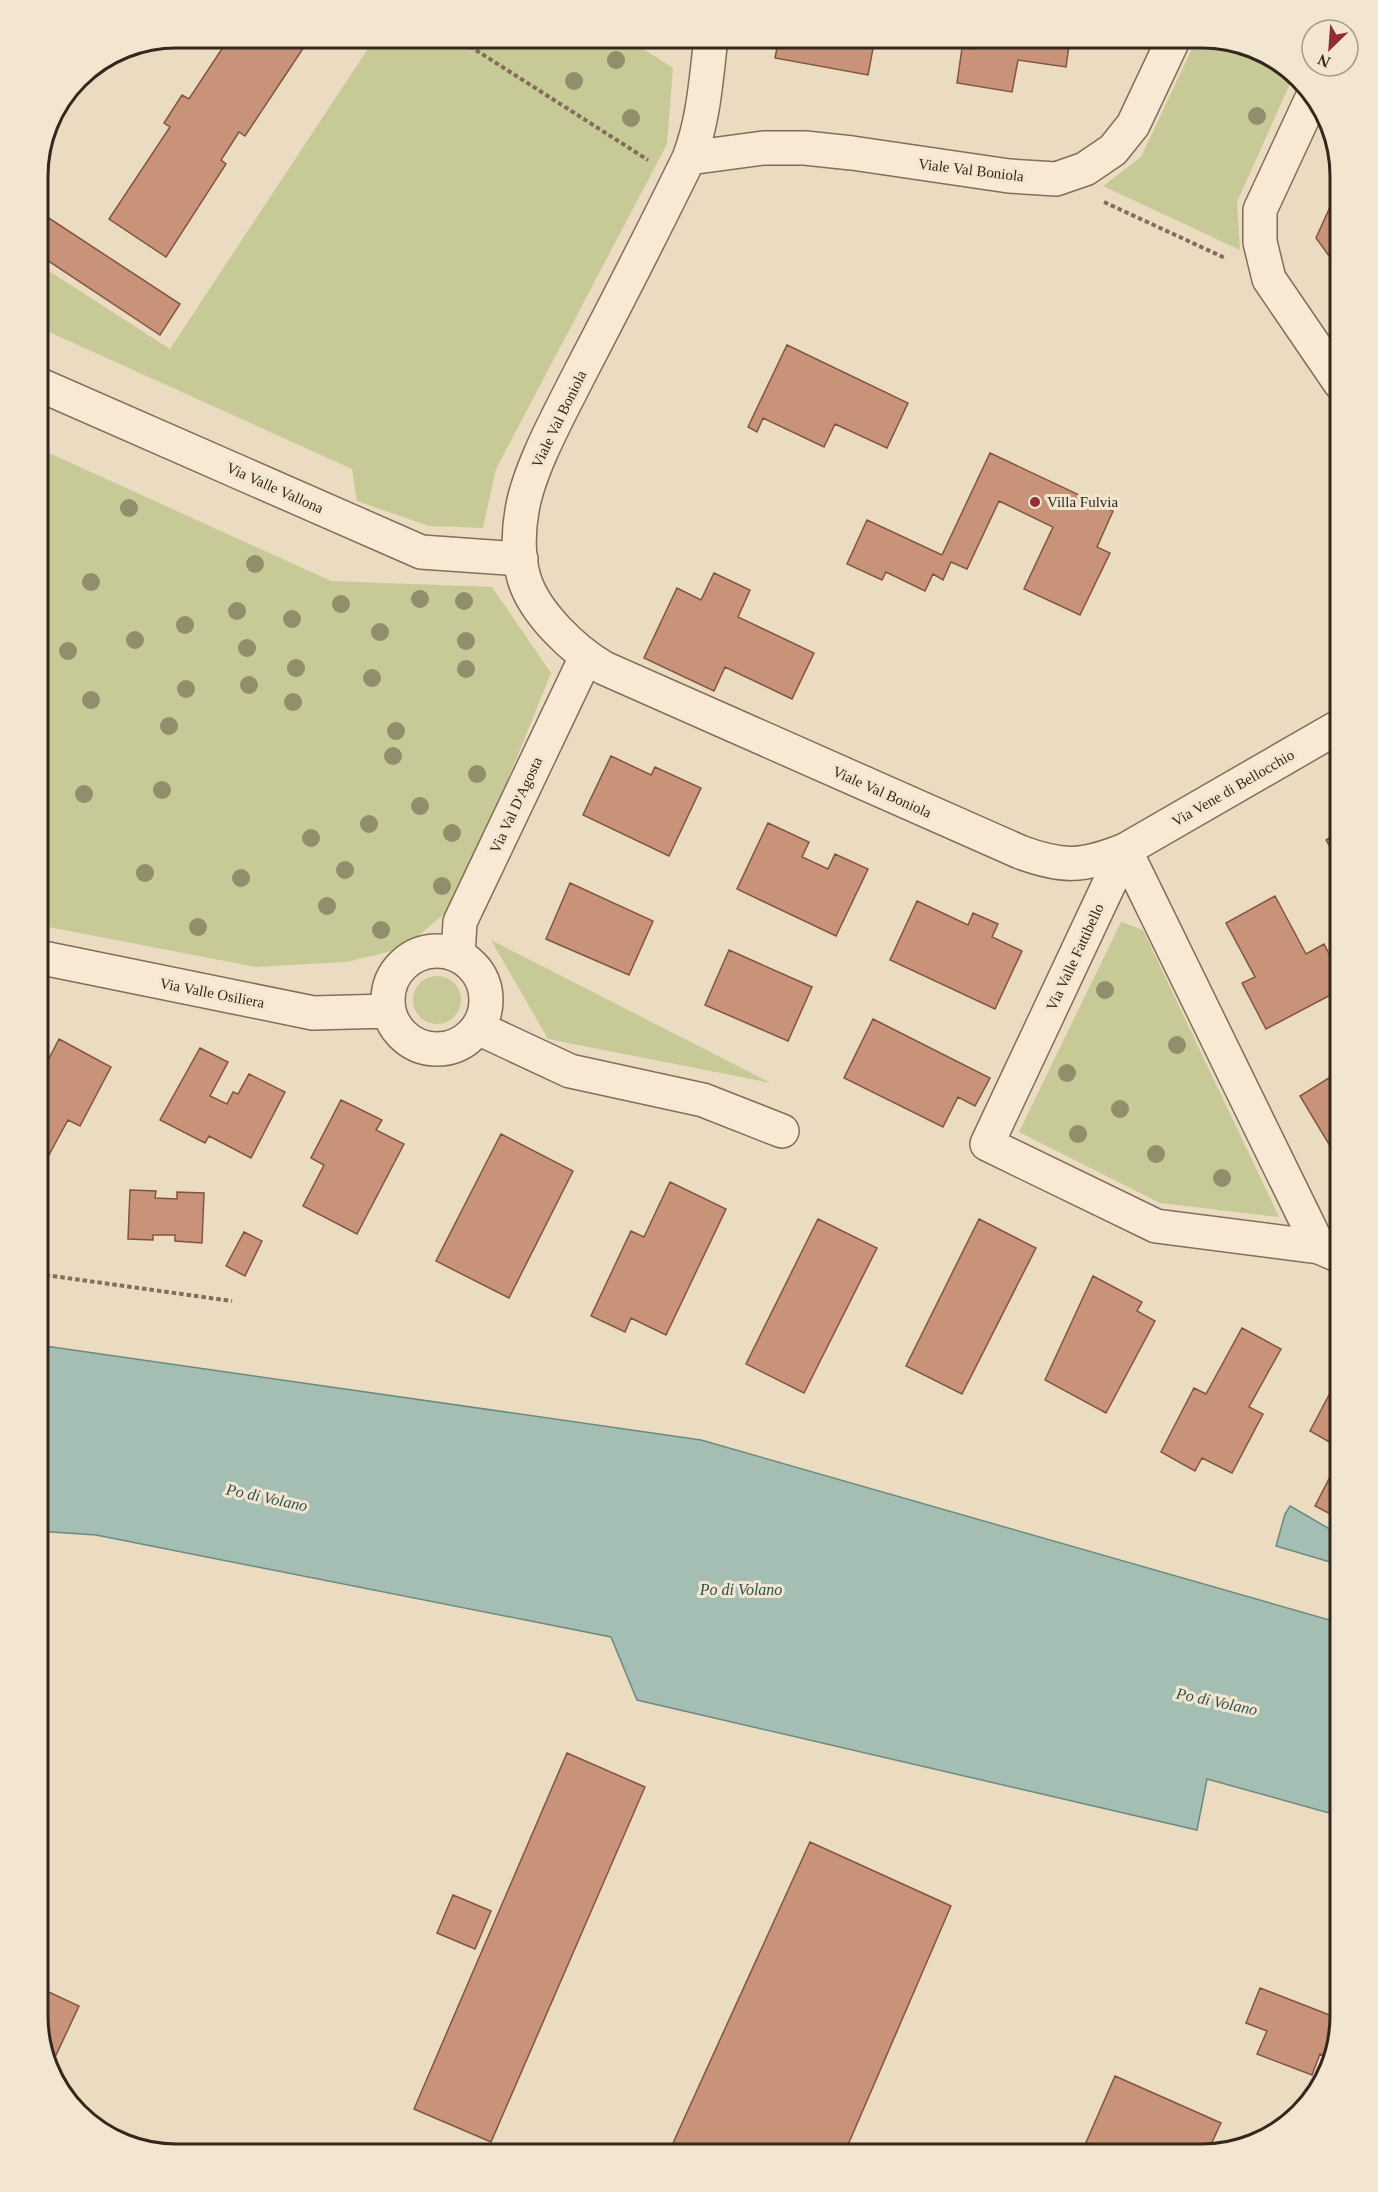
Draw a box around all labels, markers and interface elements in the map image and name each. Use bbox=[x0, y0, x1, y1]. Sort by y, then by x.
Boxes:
north arrow bbox=[1300, 18, 1360, 78]
text: N bbox=[1315, 51, 1333, 71]
street label: Viale Val Boniola bbox=[917, 156, 1025, 184]
street label: Viale Val Boniola bbox=[529, 367, 590, 470]
street label: Via Valle Vallona bbox=[224, 459, 326, 517]
place label: Villa Fulvia bbox=[1047, 494, 1119, 510]
marker: Villa Fulvia bbox=[1028, 495, 1042, 509]
street label: Via Vene di Bellocchio bbox=[1169, 746, 1297, 830]
street label: Via Val D'Agosta bbox=[487, 754, 545, 856]
street label: Viale Val Boniola bbox=[830, 763, 934, 821]
street label: Via Valle Fattibello bbox=[1043, 901, 1107, 1013]
street label: Via Valle Osiliera bbox=[158, 975, 266, 1011]
water label: Po di Volano bbox=[224, 1480, 309, 1514]
water label: Po di Volano bbox=[699, 1581, 782, 1598]
water label: Po di Volano bbox=[1174, 1684, 1259, 1718]

